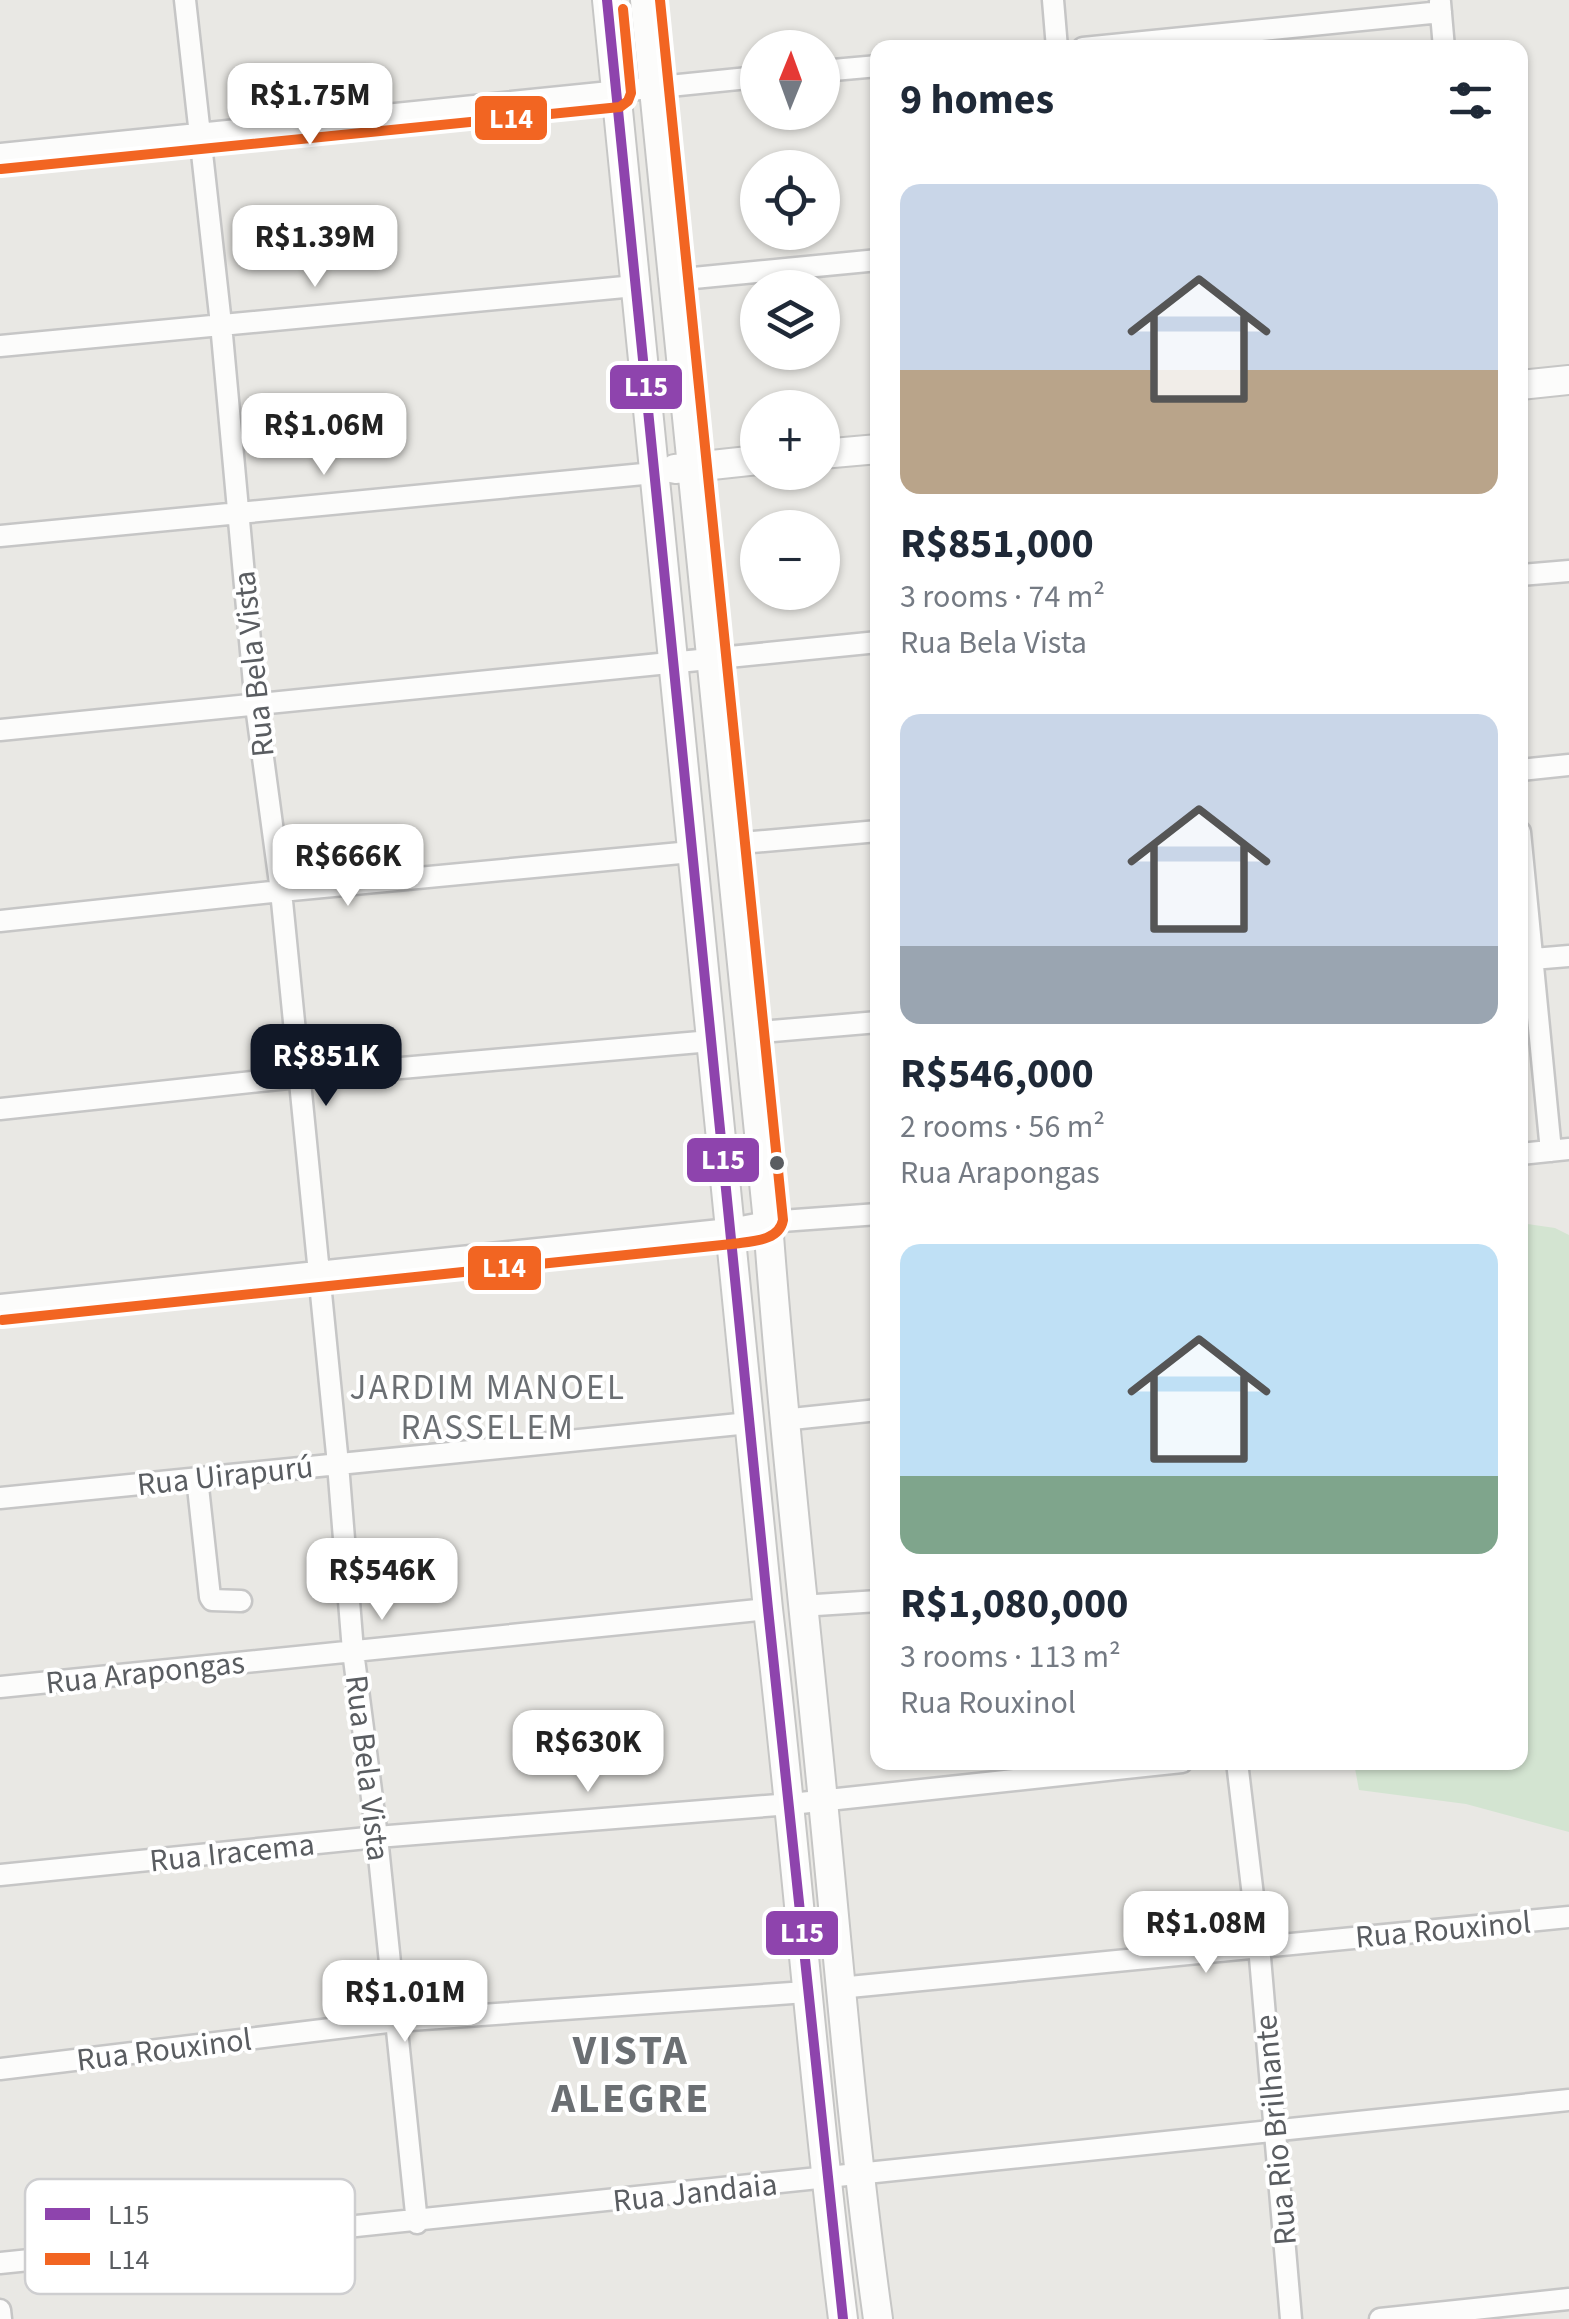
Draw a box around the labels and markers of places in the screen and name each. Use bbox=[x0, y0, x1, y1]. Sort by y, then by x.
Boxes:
pin: R$1.75M bbox=[218, 63, 402, 148]
pin: R$1.39M bbox=[223, 205, 407, 290]
pin: R$1.06M bbox=[232, 393, 416, 478]
pin: R$666K bbox=[267, 824, 429, 909]
pin: R$851K bbox=[245, 1024, 407, 1109]
unlabelled marker bbox=[767, 1153, 787, 1173]
pin: R$546K bbox=[301, 1538, 463, 1623]
pin: R$630K bbox=[507, 1710, 669, 1795]
pin: R$1.08M bbox=[1114, 1891, 1298, 1976]
pin: R$1.01M bbox=[313, 1960, 497, 2045]

